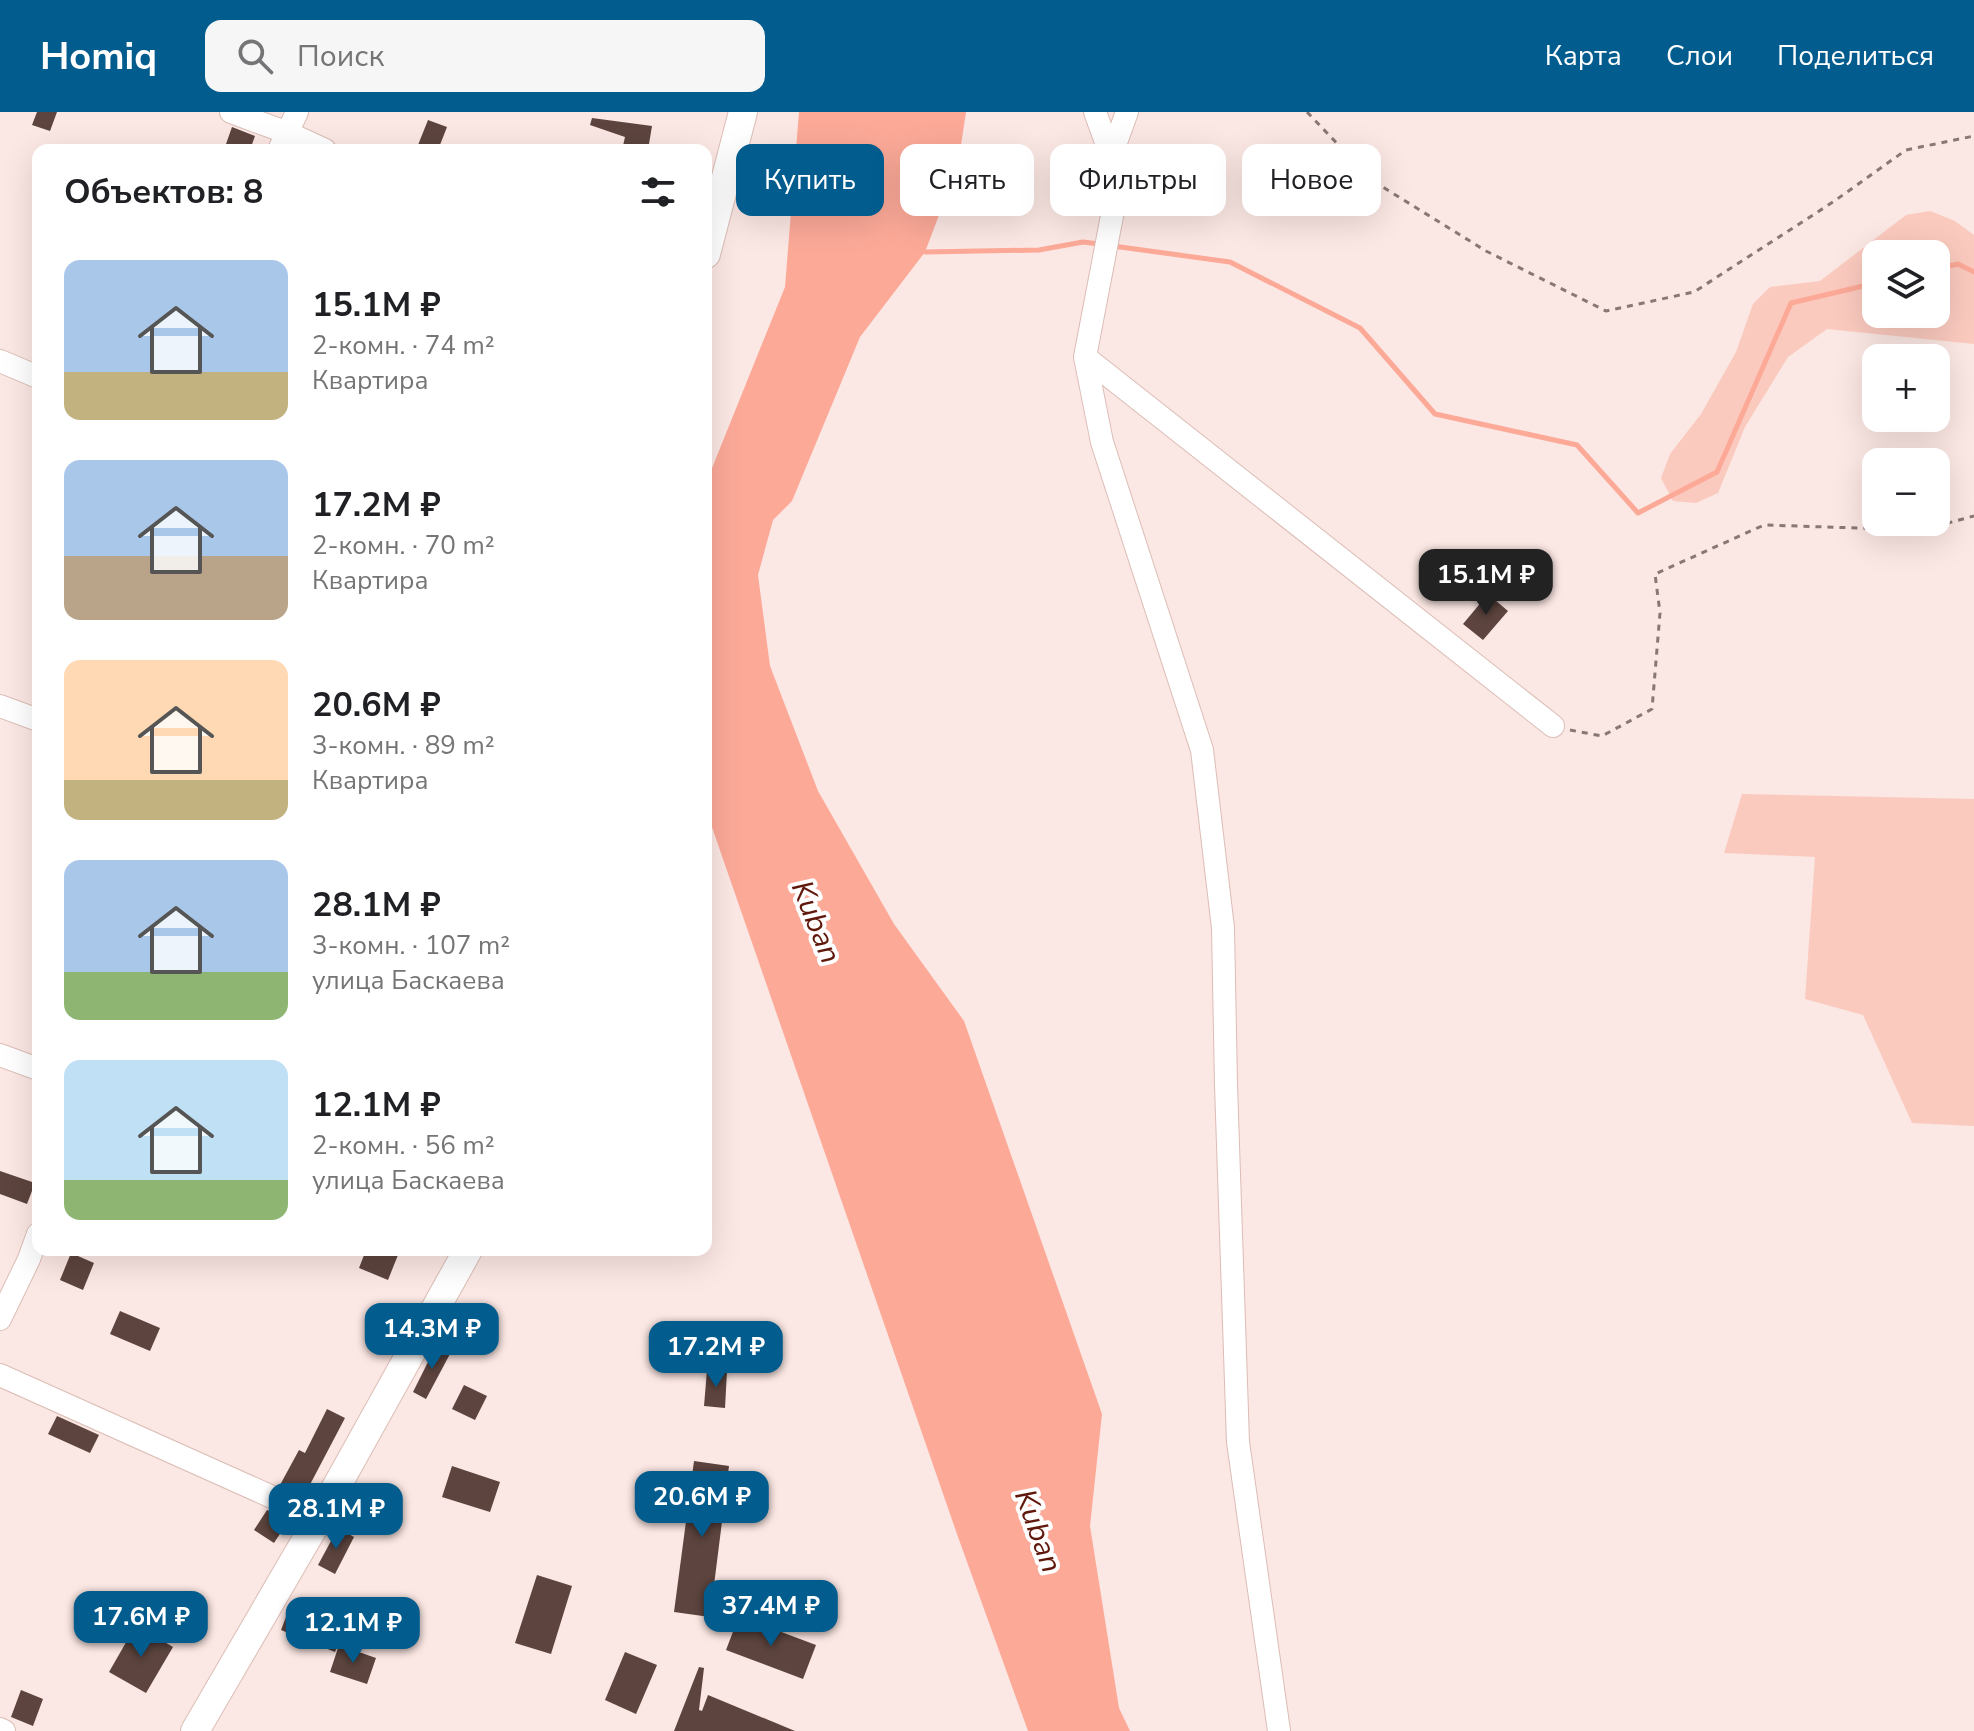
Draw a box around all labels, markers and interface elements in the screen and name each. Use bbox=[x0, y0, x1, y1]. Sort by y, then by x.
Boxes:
search box bbox=[205, 20, 765, 92]
text: Homiq bbox=[40, 31, 157, 82]
icon: search bbox=[233, 34, 277, 78]
text: Поиск bbox=[297, 36, 384, 77]
text: Карта bbox=[1545, 37, 1622, 75]
text: Слои bbox=[1666, 37, 1733, 75]
text: Поделиться bbox=[1777, 37, 1934, 75]
chip: Купить bbox=[736, 144, 884, 216]
chip: Снять bbox=[900, 144, 1034, 216]
chip: Фильтры bbox=[1050, 144, 1226, 216]
chip: Новое bbox=[1242, 144, 1381, 216]
text: Объектов: 8 bbox=[64, 169, 263, 215]
icon: filters bbox=[636, 170, 680, 214]
map controls bbox=[1862, 240, 1950, 536]
button: layers bbox=[1862, 240, 1950, 328]
text: 15.1M ₽ bbox=[312, 282, 441, 328]
icon: home bbox=[128, 292, 224, 388]
text: 2-комн. · 74 m² bbox=[312, 328, 495, 363]
button: + bbox=[1862, 344, 1950, 432]
text: Квартира bbox=[312, 363, 428, 398]
button: − bbox=[1862, 448, 1950, 536]
text: 17.2M ₽ bbox=[312, 482, 441, 528]
icon: home bbox=[128, 492, 224, 588]
text: 2-комн. · 70 m² bbox=[312, 528, 495, 563]
pin: 15.1M ₽ bbox=[1412, 549, 1560, 617]
text: 15.1M ₽ bbox=[1437, 557, 1535, 592]
text: Квартира bbox=[312, 563, 428, 598]
text: 20.6M ₽ bbox=[312, 682, 441, 728]
icon: home bbox=[128, 692, 224, 788]
text: 3-комн. · 89 m² bbox=[312, 728, 495, 763]
text: Квартира bbox=[312, 763, 428, 798]
water label: Kuban bbox=[781, 875, 851, 969]
text: 28.1M ₽ bbox=[312, 882, 441, 928]
icon: home bbox=[128, 892, 224, 988]
text: 3-комн. · 107 m² bbox=[312, 928, 510, 963]
text: улица Баскаева bbox=[312, 963, 505, 998]
text: 12.1M ₽ bbox=[312, 1082, 441, 1128]
icon: home bbox=[128, 1092, 224, 1188]
text: 2-комн. · 56 m² bbox=[312, 1128, 495, 1163]
text: улица Баскаева bbox=[312, 1163, 505, 1198]
pin: 14.3M ₽ bbox=[358, 1303, 506, 1371]
text: 14.3M ₽ bbox=[383, 1311, 481, 1346]
pin: 17.2M ₽ bbox=[642, 1321, 790, 1389]
text: 17.2M ₽ bbox=[667, 1329, 765, 1364]
pin: 20.6M ₽ bbox=[628, 1471, 776, 1539]
text: 20.6M ₽ bbox=[653, 1479, 751, 1514]
pin: 28.1M ₽ bbox=[262, 1483, 410, 1551]
water label: Kuban bbox=[1004, 1484, 1072, 1578]
text: 28.1M ₽ bbox=[287, 1491, 385, 1526]
pin: 37.4M ₽ bbox=[697, 1580, 845, 1648]
text: 37.4M ₽ bbox=[722, 1588, 820, 1623]
pin: 17.6M ₽ bbox=[67, 1591, 215, 1659]
pin: 12.1M ₽ bbox=[279, 1597, 427, 1665]
text: 17.6M ₽ bbox=[92, 1599, 190, 1634]
text: 12.1M ₽ bbox=[304, 1605, 402, 1640]

